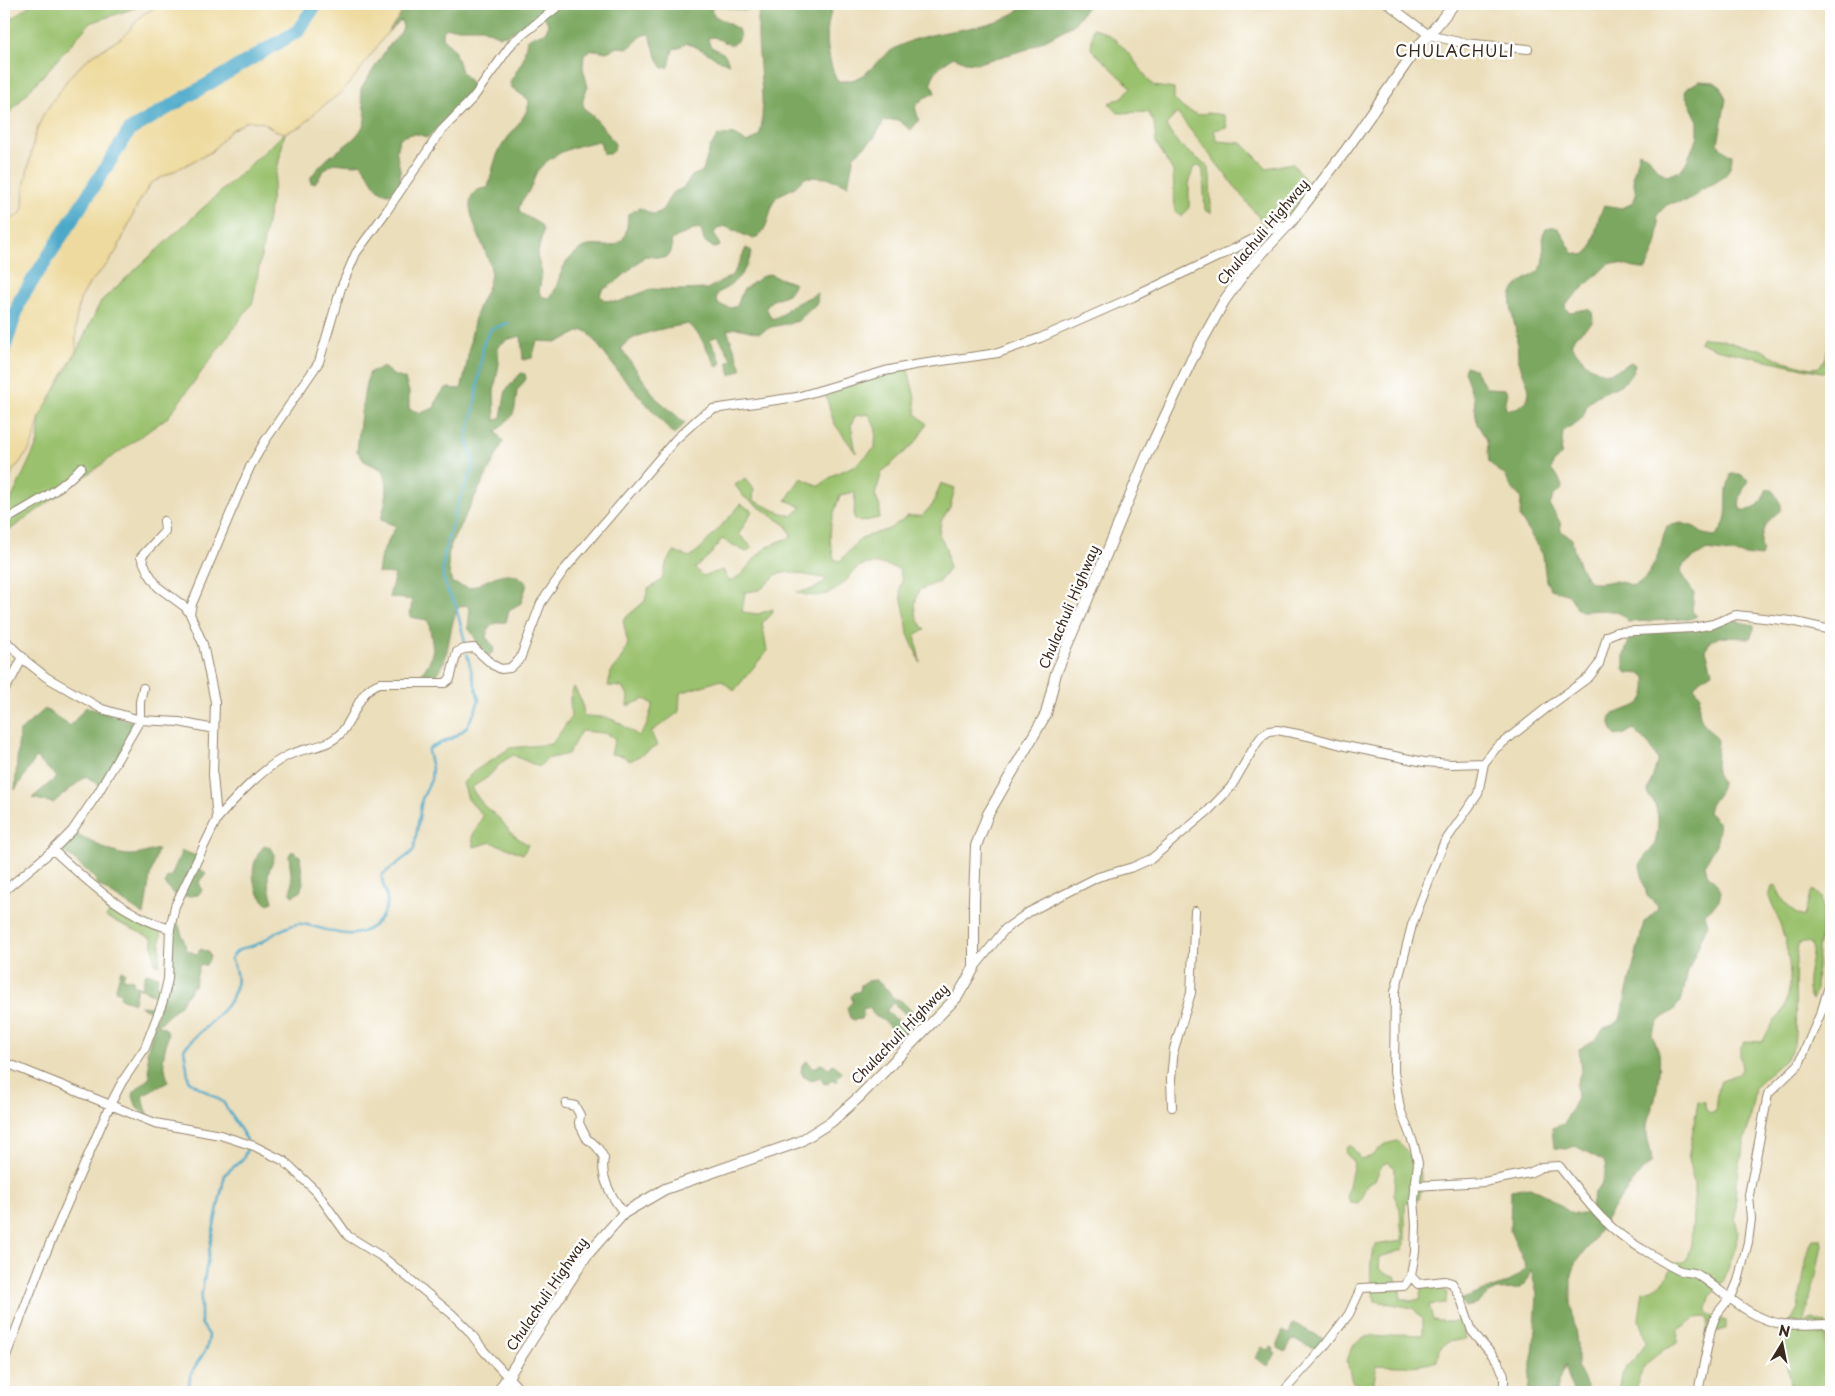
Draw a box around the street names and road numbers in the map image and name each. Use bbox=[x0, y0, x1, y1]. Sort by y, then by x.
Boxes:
street label: Chulachuli Highway bbox=[1212, 174, 1313, 289]
street label: Chulachuli Highway bbox=[1033, 542, 1104, 672]
street label: Chulachuli Highway bbox=[846, 979, 953, 1089]
street label: Chulachuli Highway bbox=[501, 1233, 592, 1355]

